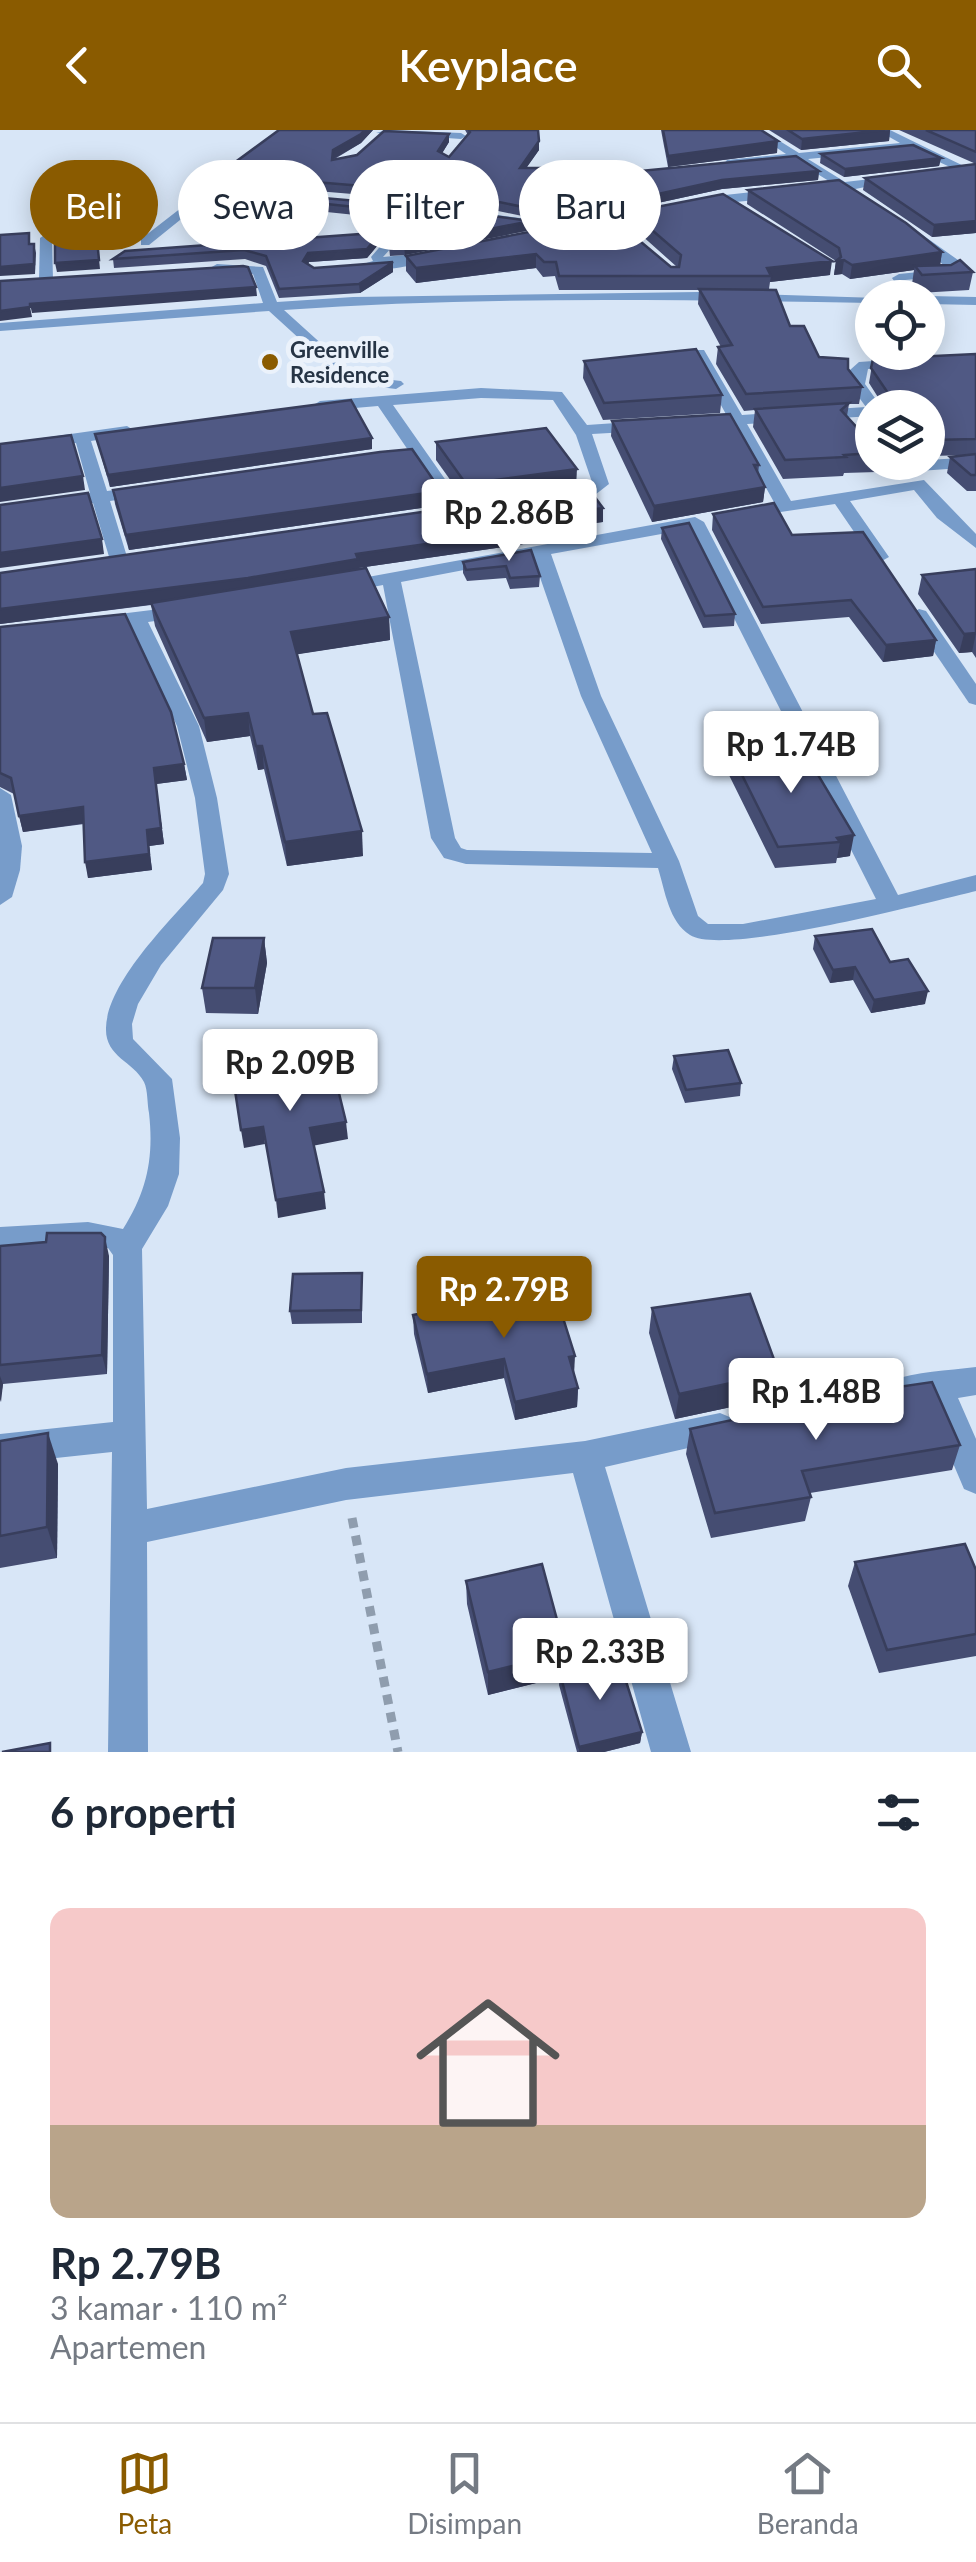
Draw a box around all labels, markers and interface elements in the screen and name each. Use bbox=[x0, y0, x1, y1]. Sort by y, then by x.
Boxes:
icon: back bbox=[50, 38, 105, 93]
text: Keyplace bbox=[398, 38, 578, 92]
icon: search bbox=[871, 38, 926, 93]
chip: Beli bbox=[30, 160, 158, 250]
chip: Sewa bbox=[178, 160, 329, 250]
chip: Filter bbox=[349, 160, 499, 250]
chip: Baru bbox=[519, 160, 661, 250]
map controls bbox=[855, 280, 945, 480]
button: locate bbox=[855, 280, 945, 370]
place label: Greenville Residence bbox=[290, 336, 389, 388]
marker: Greenville Residence bbox=[259, 351, 281, 373]
button: layers bbox=[855, 390, 945, 480]
pin: Rp 2.86B bbox=[406, 479, 612, 564]
text: Rp 2.86B bbox=[444, 492, 574, 531]
pin: Rp 1.74B bbox=[688, 711, 894, 796]
text: Rp 1.74B bbox=[726, 724, 856, 763]
pin: Rp 2.09B bbox=[187, 1029, 393, 1114]
text: Rp 2.09B bbox=[225, 1042, 355, 1081]
pin: Rp 2.79B bbox=[401, 1256, 607, 1341]
text: Rp 2.79B bbox=[439, 1269, 569, 1308]
pin: Rp 1.48B bbox=[713, 1358, 919, 1443]
text: Rp 1.48B bbox=[751, 1371, 881, 1410]
pin: Rp 2.33B bbox=[497, 1618, 703, 1703]
text: Rp 2.33B bbox=[535, 1631, 665, 1670]
icon: filters bbox=[871, 1785, 926, 1840]
text: 6 properti bbox=[50, 1787, 237, 1837]
icon: home bbox=[398, 1973, 578, 2153]
text: Rp 2.79B bbox=[50, 2238, 222, 2288]
text: 3 kamar · 110 m² bbox=[50, 2288, 288, 2327]
text: Apartemen bbox=[50, 2327, 206, 2366]
tab: Peta bbox=[117, 2446, 172, 2540]
tab: Disimpan bbox=[407, 2446, 522, 2540]
tab: Beranda bbox=[757, 2446, 859, 2540]

